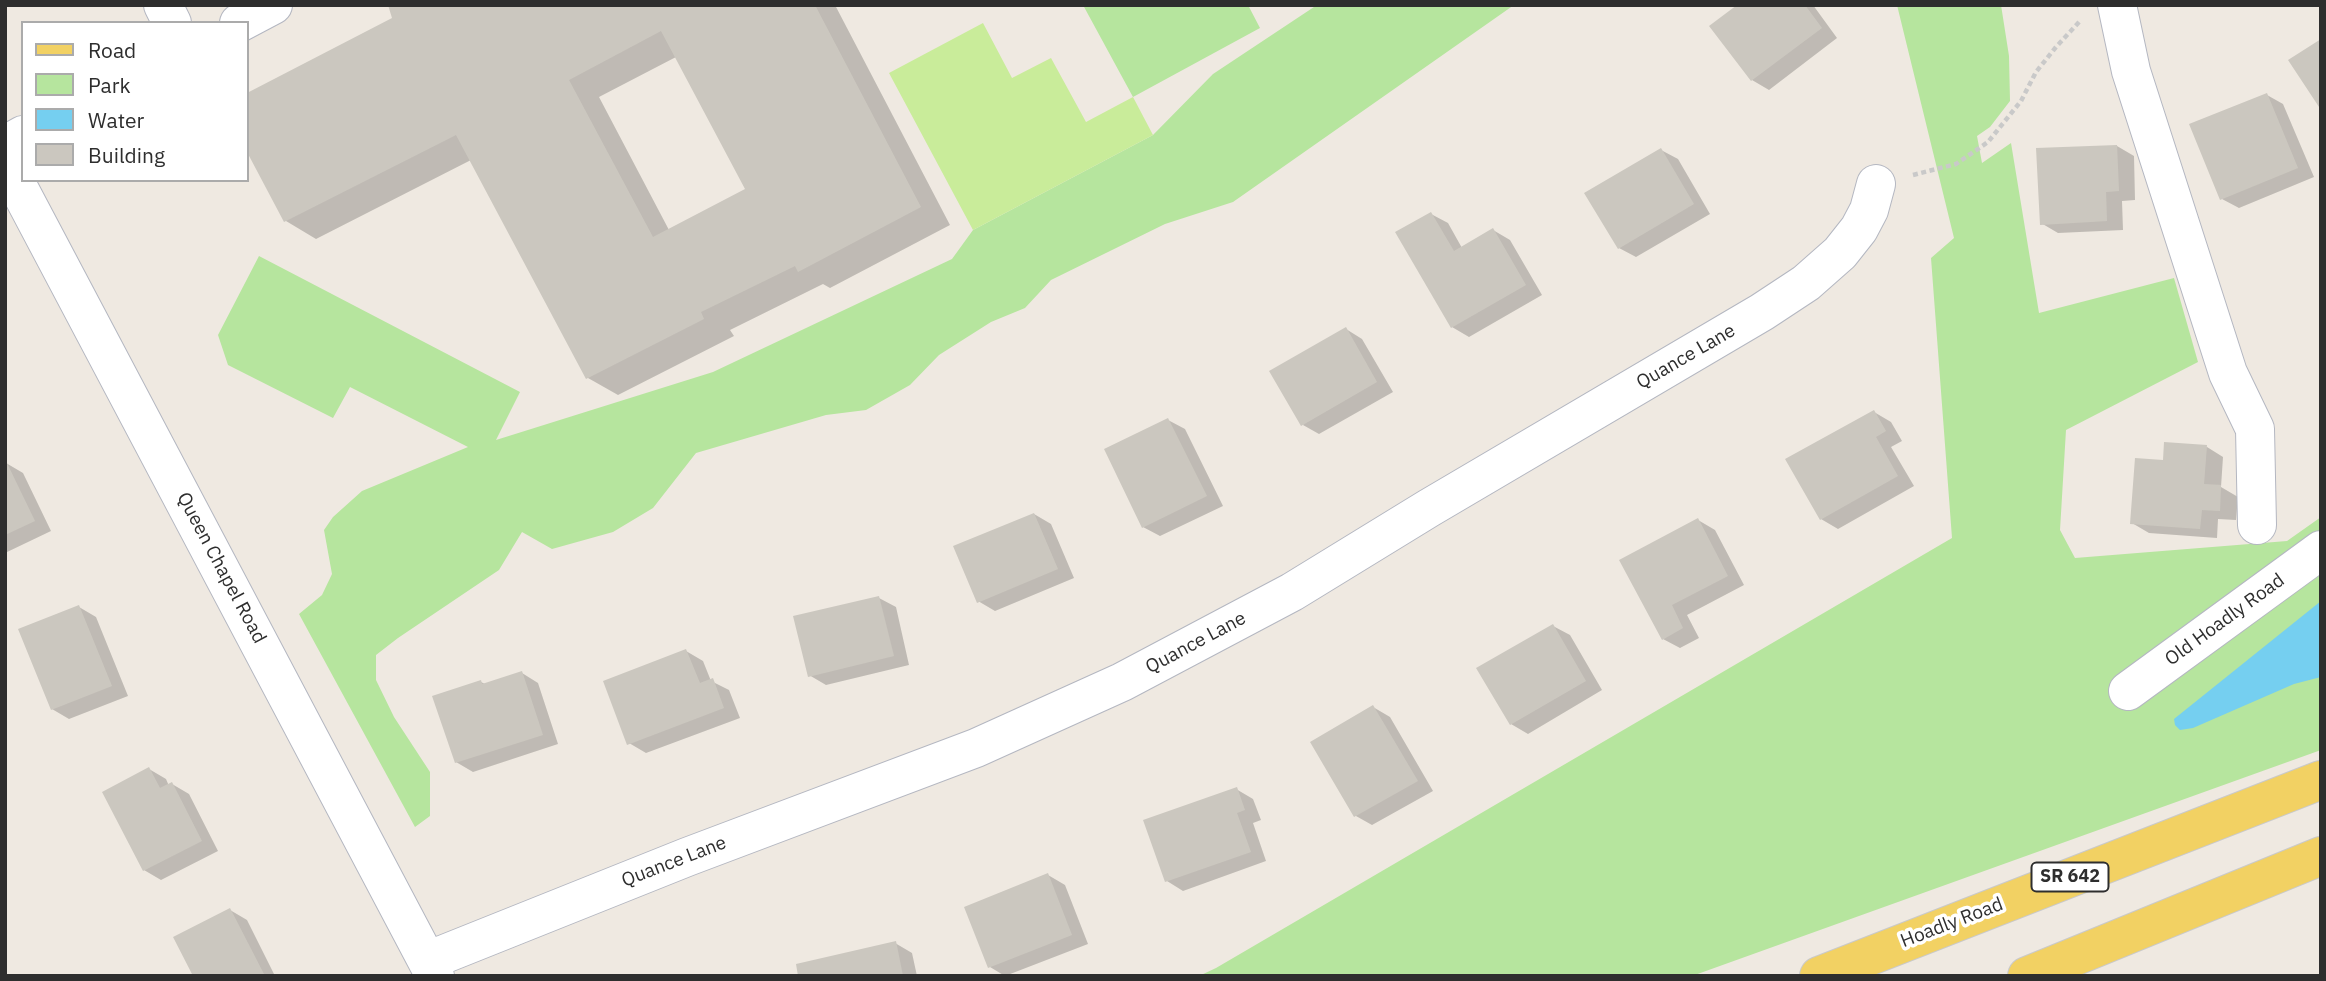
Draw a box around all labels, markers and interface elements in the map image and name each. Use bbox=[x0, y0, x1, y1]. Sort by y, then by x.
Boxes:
legend bbox=[21, 21, 248, 182]
text: Road bbox=[88, 36, 136, 64]
text: Park bbox=[88, 71, 131, 99]
text: Water bbox=[88, 106, 144, 134]
text: Building bbox=[88, 141, 165, 169]
street label: Quance Lane bbox=[1632, 320, 1740, 394]
street label: Queen Chapel Road bbox=[172, 489, 270, 647]
street label: Old Hoadly Road bbox=[2161, 569, 2289, 671]
street label: Quance Lane bbox=[1142, 607, 1250, 679]
street label: Quance Lane bbox=[618, 832, 730, 892]
road number: SR 642 bbox=[2032, 862, 2108, 892]
street label: Hoadly Road bbox=[1898, 893, 2006, 953]

